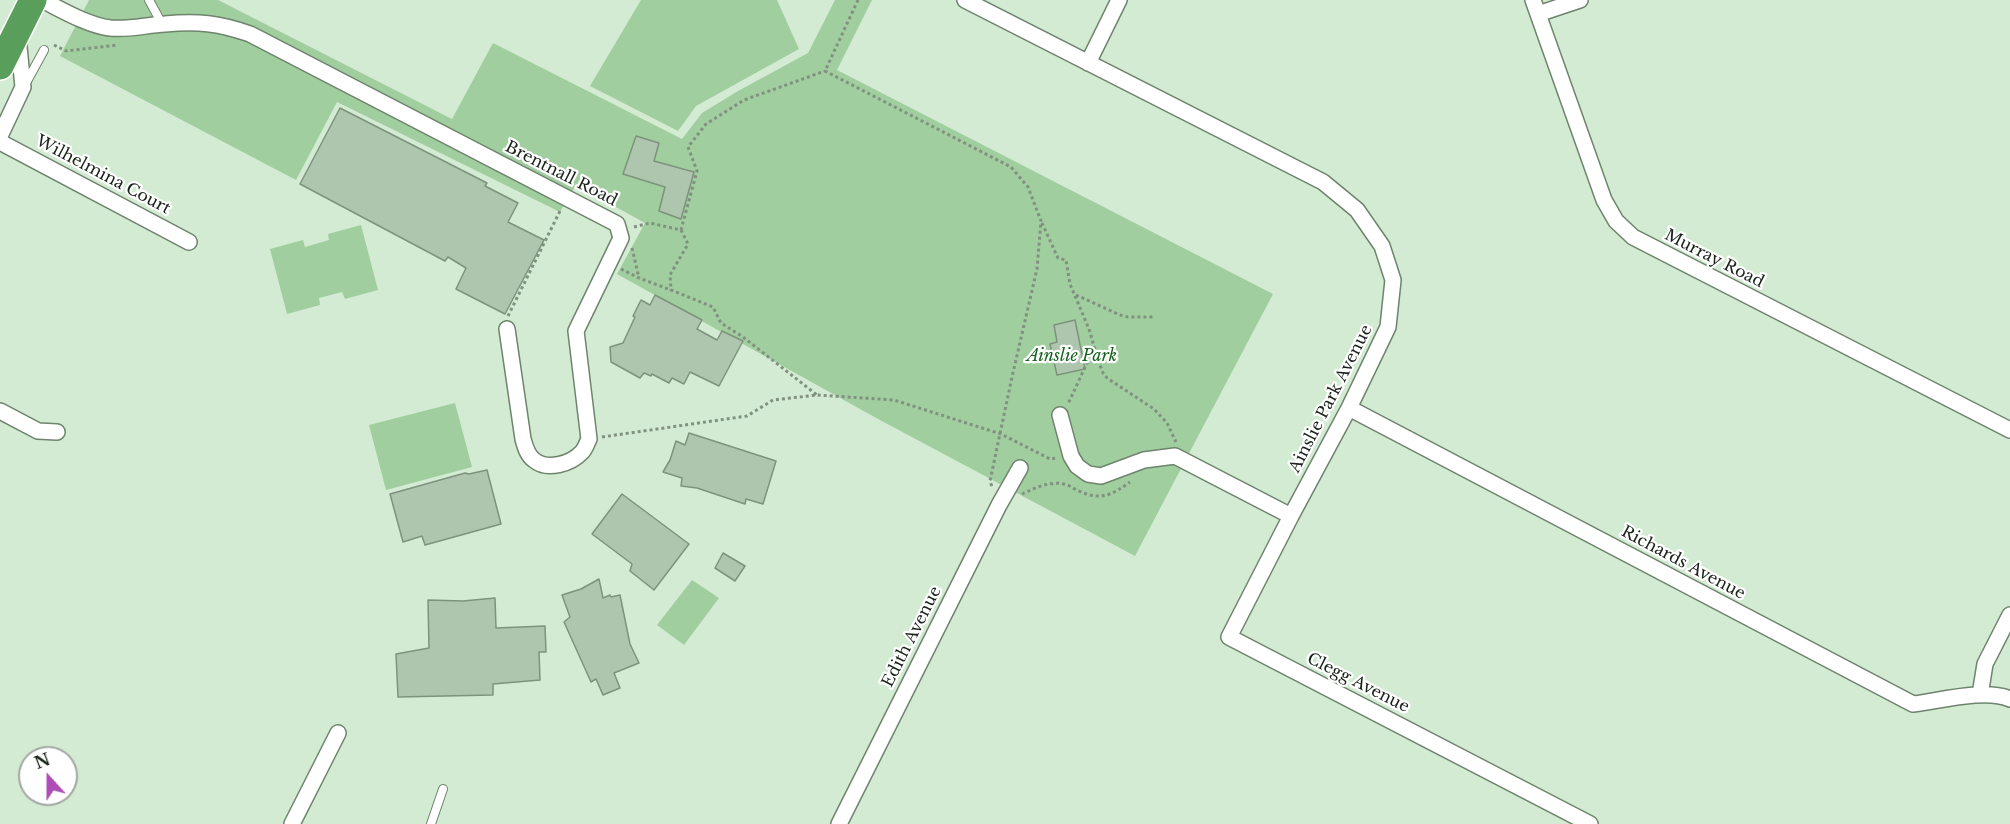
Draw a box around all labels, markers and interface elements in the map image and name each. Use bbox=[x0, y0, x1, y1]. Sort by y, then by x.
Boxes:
street label: Wilhelmina Court bbox=[32, 131, 174, 219]
street label: Brentnall Road bbox=[502, 137, 620, 211]
street label: Murray Road bbox=[1661, 226, 1767, 292]
street label: Ainslie Park Avenue bbox=[1285, 322, 1377, 476]
park label: Ainslie Park bbox=[1027, 346, 1117, 366]
street label: Richards Avenue bbox=[1618, 522, 1748, 604]
street label: Edith Avenue bbox=[878, 583, 946, 691]
street label: Clegg Avenue bbox=[1304, 649, 1412, 717]
north arrow bbox=[18, 746, 78, 806]
text: N bbox=[32, 749, 53, 773]

